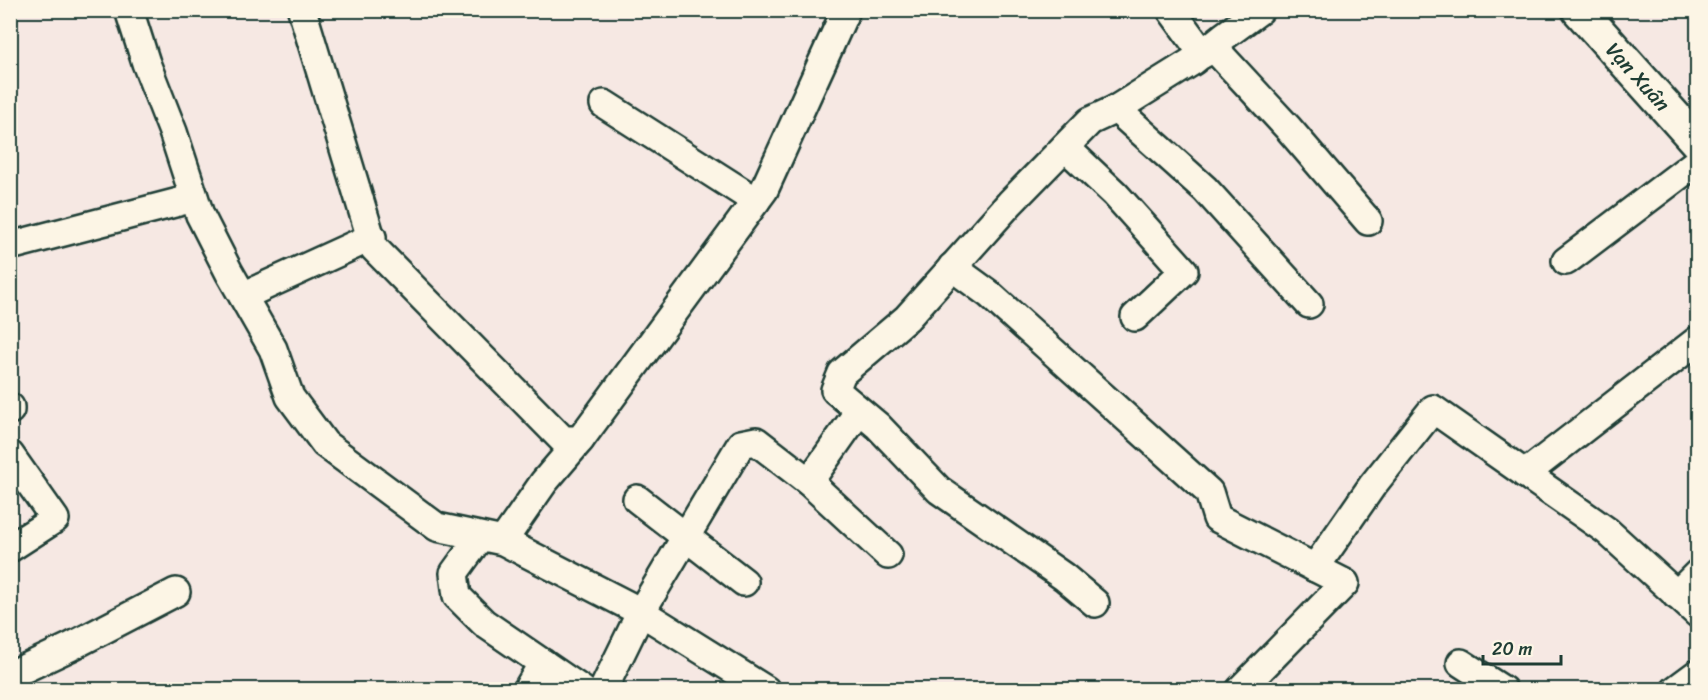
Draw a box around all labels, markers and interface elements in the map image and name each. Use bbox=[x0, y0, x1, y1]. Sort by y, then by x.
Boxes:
street label: Vạn Xuân bbox=[1596, 33, 1680, 121]
scale bar bbox=[1483, 628, 1561, 666]
text: 20 m bbox=[1492, 633, 1532, 665]

